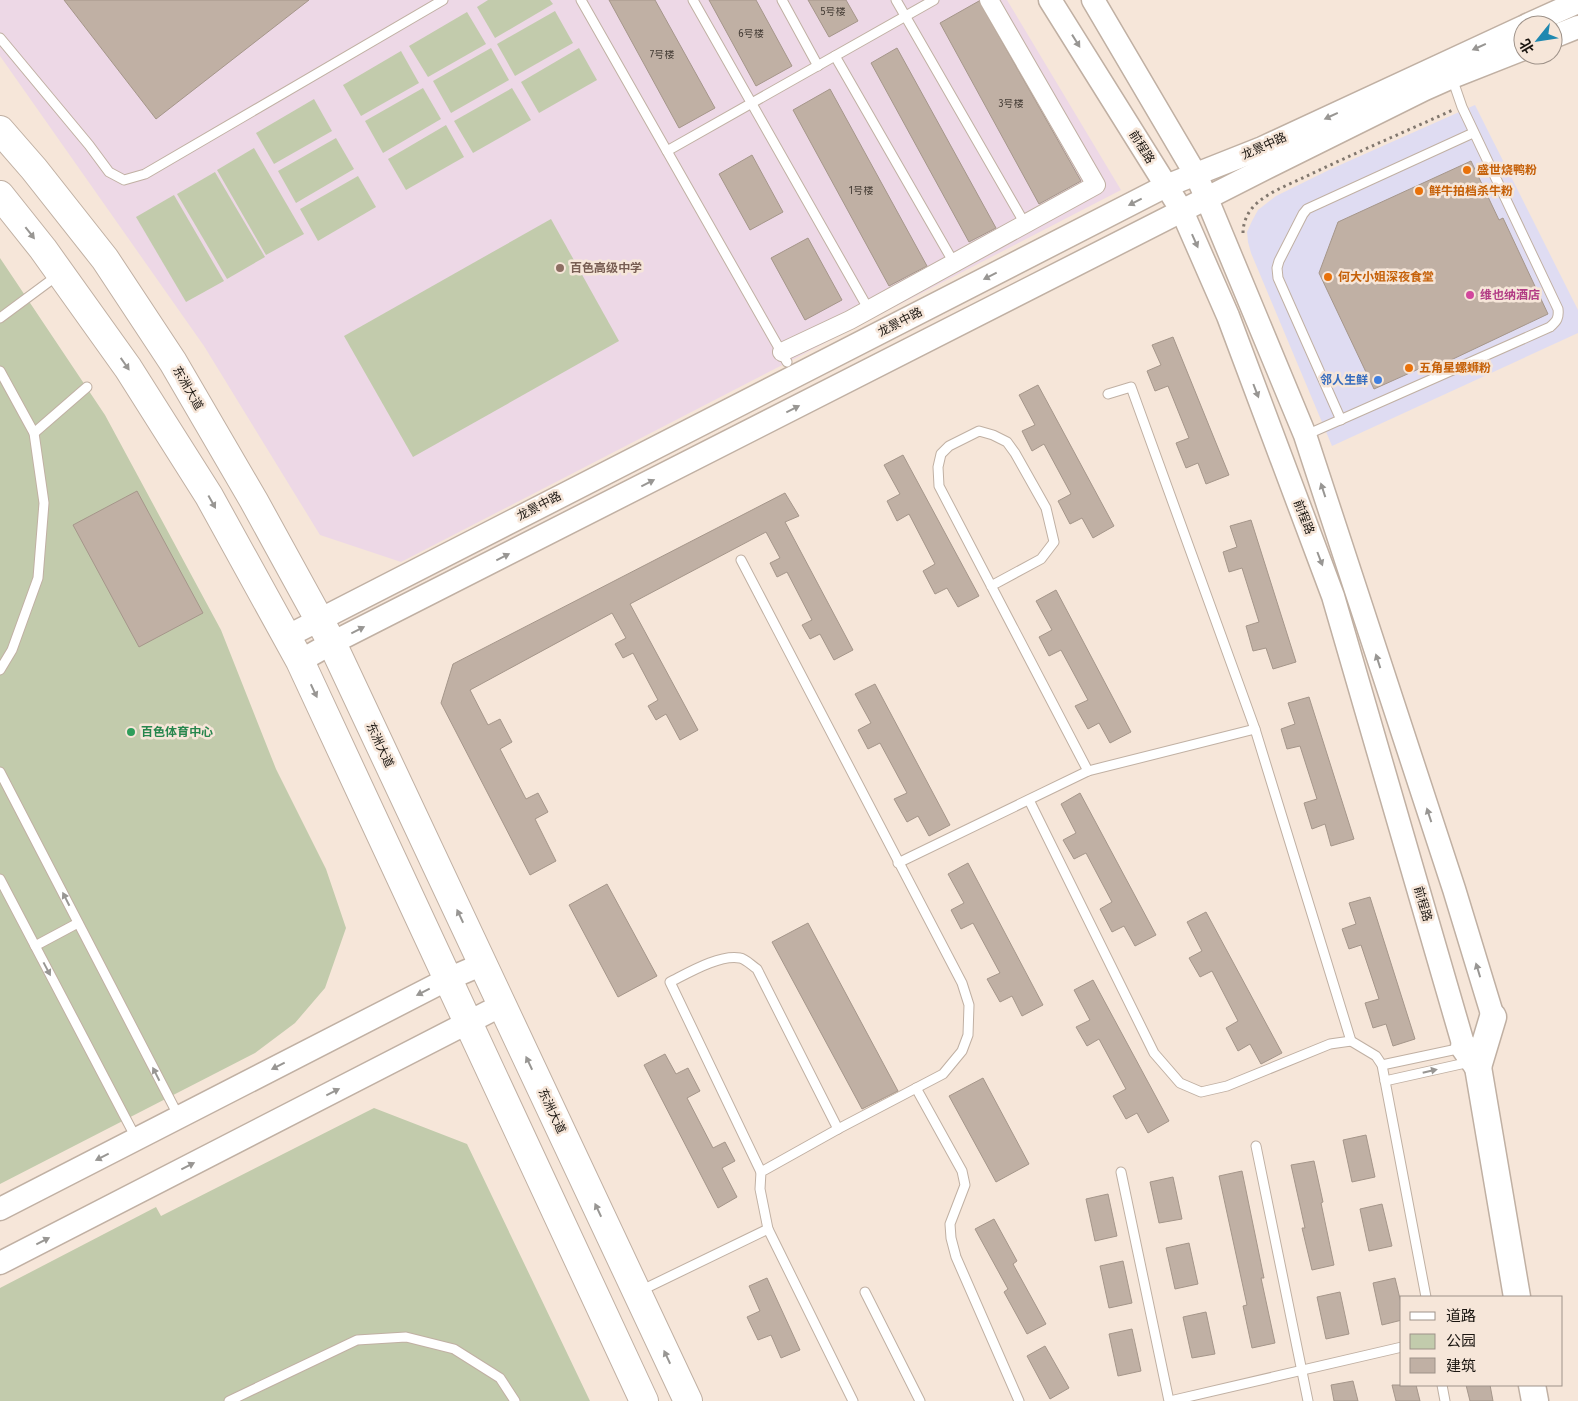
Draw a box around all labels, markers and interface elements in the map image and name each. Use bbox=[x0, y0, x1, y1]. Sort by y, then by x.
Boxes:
house number: 5号楼 bbox=[820, 6, 846, 18]
north arrow bbox=[1513, 15, 1563, 65]
house number: 6号楼 bbox=[738, 28, 764, 40]
one-way arrow bbox=[1071, 35, 1080, 48]
text: 北 bbox=[1516, 36, 1538, 57]
one-way arrow bbox=[1472, 43, 1486, 51]
house number: 7号楼 bbox=[650, 49, 674, 61]
house number: 3号楼 bbox=[999, 98, 1024, 110]
one-way arrow bbox=[1324, 112, 1338, 120]
street label: 前程路 bbox=[1127, 128, 1157, 166]
street label: 龙景中路 bbox=[1239, 130, 1289, 162]
place label: 盛世烧鸭粉 bbox=[1477, 163, 1537, 177]
marker: 盛世烧鸭粉 bbox=[1461, 164, 1473, 176]
place label: 鲜牛拍档杀牛粉 bbox=[1429, 184, 1513, 198]
house number: 1号楼 bbox=[849, 185, 873, 197]
marker: 鲜牛拍档杀牛粉 bbox=[1413, 185, 1425, 197]
one-way arrow bbox=[1127, 198, 1142, 206]
one-way arrow bbox=[25, 226, 36, 239]
one-way arrow bbox=[1191, 234, 1199, 248]
place label: 百色高级中学 bbox=[570, 261, 642, 275]
marker: 百色高级中学 bbox=[554, 262, 566, 274]
place label: 何大小姐深夜食堂 bbox=[1338, 270, 1434, 284]
marker: 何大小姐深夜食堂 bbox=[1322, 271, 1334, 283]
one-way arrow bbox=[983, 272, 997, 280]
place label: 维也纳酒店 bbox=[1480, 288, 1540, 302]
marker: 维也纳酒店 bbox=[1464, 289, 1476, 301]
street label: 龙景中路 bbox=[875, 305, 925, 339]
one-way arrow bbox=[121, 358, 130, 371]
place label: 五角星螺蛳粉 bbox=[1419, 361, 1491, 375]
marker: 五角星螺蛳粉 bbox=[1403, 362, 1415, 374]
street label: 东洲大道 bbox=[170, 364, 206, 412]
place label: 邻人生鲜 bbox=[1320, 373, 1368, 387]
marker: 邻人生鲜 bbox=[1372, 374, 1384, 386]
one-way arrow bbox=[1252, 384, 1260, 399]
one-way arrow bbox=[786, 405, 800, 413]
one-way arrow bbox=[641, 479, 655, 487]
one-way arrow bbox=[1319, 482, 1326, 497]
street label: 龙景中路 bbox=[514, 489, 564, 523]
one-way arrow bbox=[208, 494, 216, 509]
street label: 前程路 bbox=[1291, 498, 1317, 536]
one-way arrow bbox=[1316, 552, 1324, 567]
one-way arrow bbox=[496, 553, 511, 561]
one-way arrow bbox=[351, 626, 366, 634]
one-way arrow bbox=[1374, 653, 1382, 668]
one-way arrow bbox=[310, 684, 318, 698]
street label: 东洲大道 bbox=[364, 720, 396, 770]
place label: 百色体育中心 bbox=[141, 725, 213, 739]
marker: 百色体育中心 bbox=[125, 726, 137, 738]
one-way arrow bbox=[1425, 808, 1433, 823]
street label: 前程路 bbox=[1411, 885, 1435, 923]
one-way arrow bbox=[61, 892, 70, 905]
one-way arrow bbox=[456, 909, 464, 923]
one-way arrow bbox=[43, 961, 51, 976]
one-way arrow bbox=[1474, 963, 1482, 978]
one-way arrow bbox=[415, 988, 430, 996]
one-way arrow bbox=[525, 1056, 533, 1070]
one-way arrow bbox=[271, 1062, 285, 1070]
one-way arrow bbox=[152, 1067, 160, 1081]
one-way arrow bbox=[1422, 1067, 1437, 1075]
street label: 东洲大道 bbox=[536, 1086, 568, 1136]
one-way arrow bbox=[325, 1088, 340, 1096]
one-way arrow bbox=[95, 1153, 109, 1161]
one-way arrow bbox=[181, 1162, 195, 1170]
one-way arrow bbox=[594, 1203, 602, 1217]
one-way arrow bbox=[36, 1237, 51, 1245]
legend bbox=[1400, 1296, 1563, 1386]
text: 道路 bbox=[1446, 1307, 1476, 1325]
text: 公园 bbox=[1446, 1332, 1476, 1350]
one-way arrow bbox=[663, 1350, 671, 1364]
text: 建筑 bbox=[1446, 1357, 1476, 1375]

